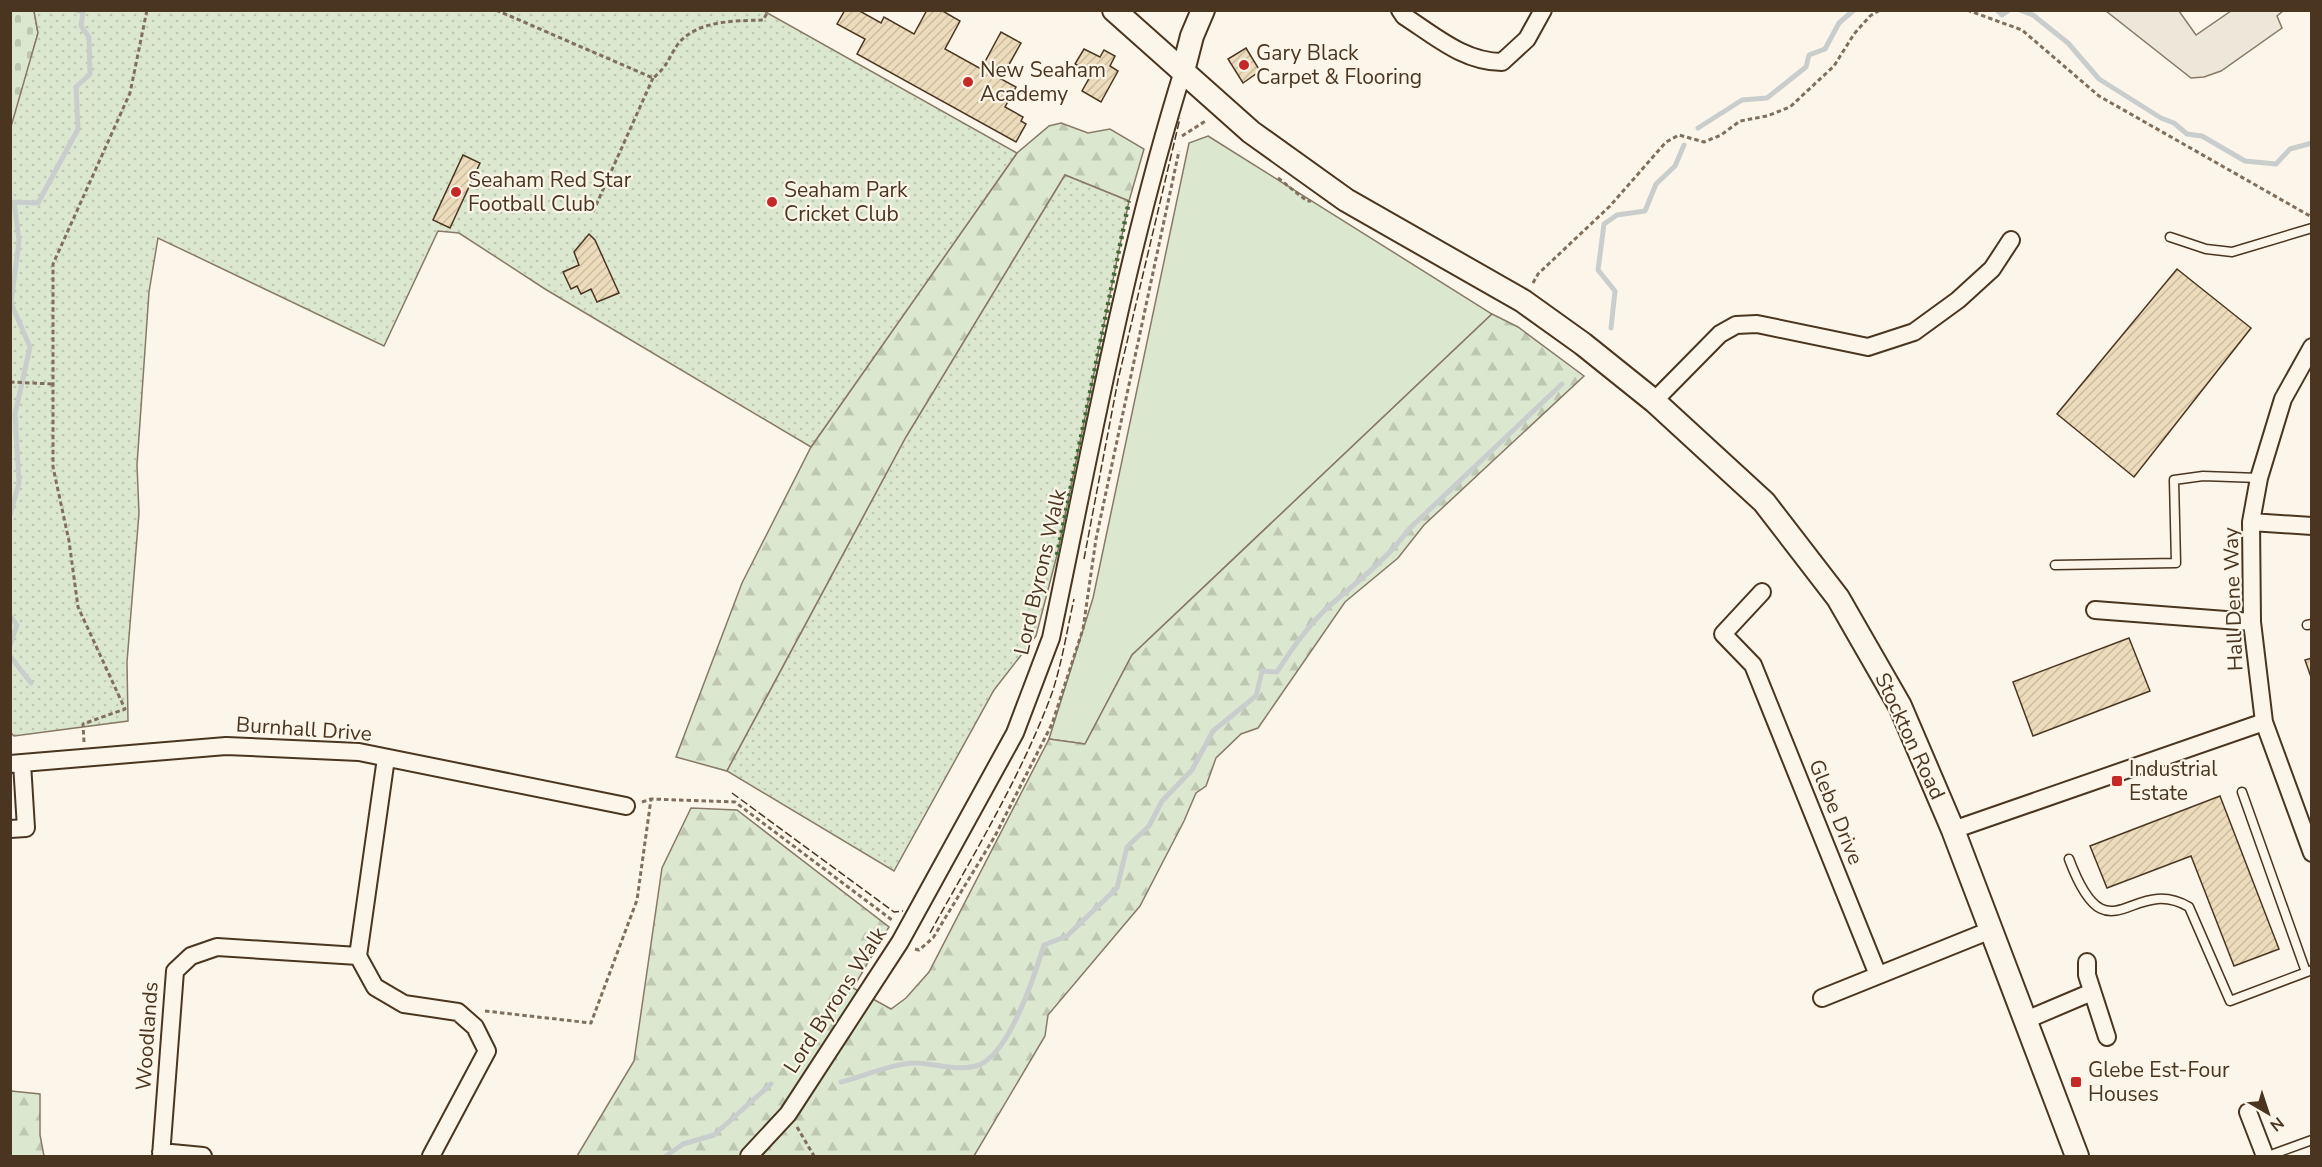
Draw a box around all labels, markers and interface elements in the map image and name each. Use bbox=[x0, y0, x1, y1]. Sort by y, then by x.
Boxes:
place label: Gary Black Carpet & Flooring bbox=[1256, 39, 1422, 91]
place label: New Seaham Academy bbox=[980, 56, 1106, 108]
marker: Gary Black Carpet & Flooring bbox=[1237, 58, 1251, 72]
marker: New Seaham Academy bbox=[961, 75, 975, 89]
place label: Seaham Red Star Football Club bbox=[468, 166, 632, 218]
place label: Seaham Park Cricket Club bbox=[784, 176, 908, 228]
marker: Seaham Red Star Football Club bbox=[449, 185, 463, 199]
marker: Seaham Park Cricket Club bbox=[765, 195, 779, 209]
street label: Lord Byrons Walk bbox=[1007, 486, 1073, 658]
street label: Hall Dene Way bbox=[2216, 526, 2250, 671]
street label: Stockton Road bbox=[1868, 668, 1952, 804]
street label: Burnhall Drive bbox=[235, 710, 373, 748]
street label: Glebe Drive bbox=[1802, 755, 1870, 869]
place label: Industrial Estate bbox=[2129, 755, 2218, 807]
marker: Industrial Estate bbox=[2110, 774, 2124, 788]
street label: Lord Byrons Walk bbox=[777, 921, 893, 1079]
street label: Woodlands bbox=[129, 981, 165, 1091]
place label: Glebe Est-Four Houses bbox=[2088, 1056, 2230, 1108]
marker: Glebe Est-Four Houses bbox=[2069, 1075, 2083, 1089]
north arrow bbox=[2238, 1083, 2298, 1143]
text: N bbox=[2265, 1112, 2288, 1136]

